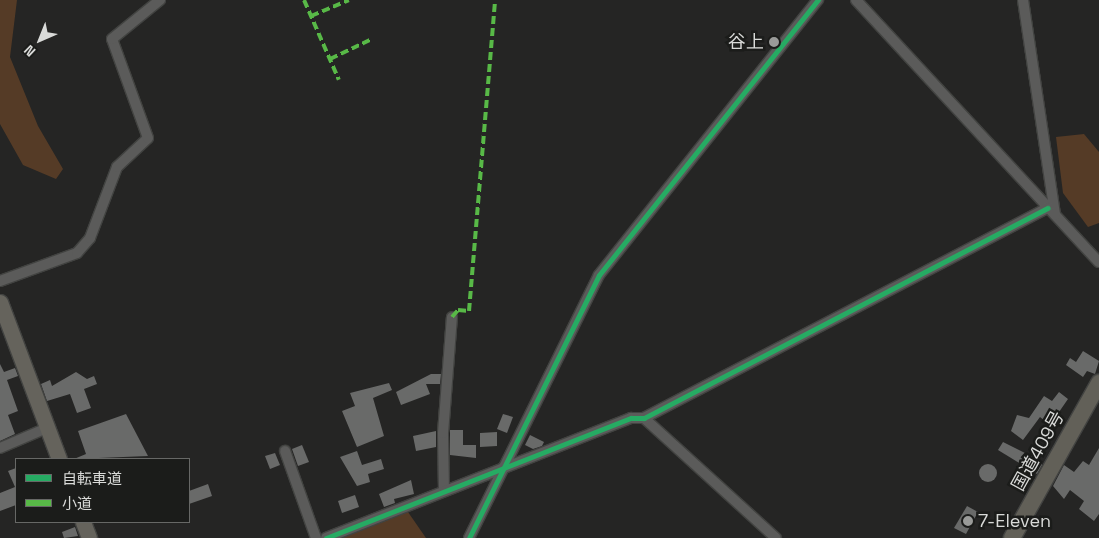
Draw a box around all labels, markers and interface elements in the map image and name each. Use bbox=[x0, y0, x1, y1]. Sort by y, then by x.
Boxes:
north arrow bbox=[15, 15, 65, 65]
place label: 谷上 bbox=[728, 31, 764, 53]
marker: 谷上 bbox=[768, 36, 780, 48]
text: N bbox=[20, 41, 39, 61]
street label: 国道409号 bbox=[1007, 407, 1069, 495]
legend bbox=[15, 458, 190, 523]
text: 自転車道 bbox=[62, 469, 122, 488]
text: 小道 bbox=[62, 494, 92, 513]
place label: 7-Eleven bbox=[978, 510, 1051, 532]
marker: 7-Eleven bbox=[962, 515, 974, 527]

